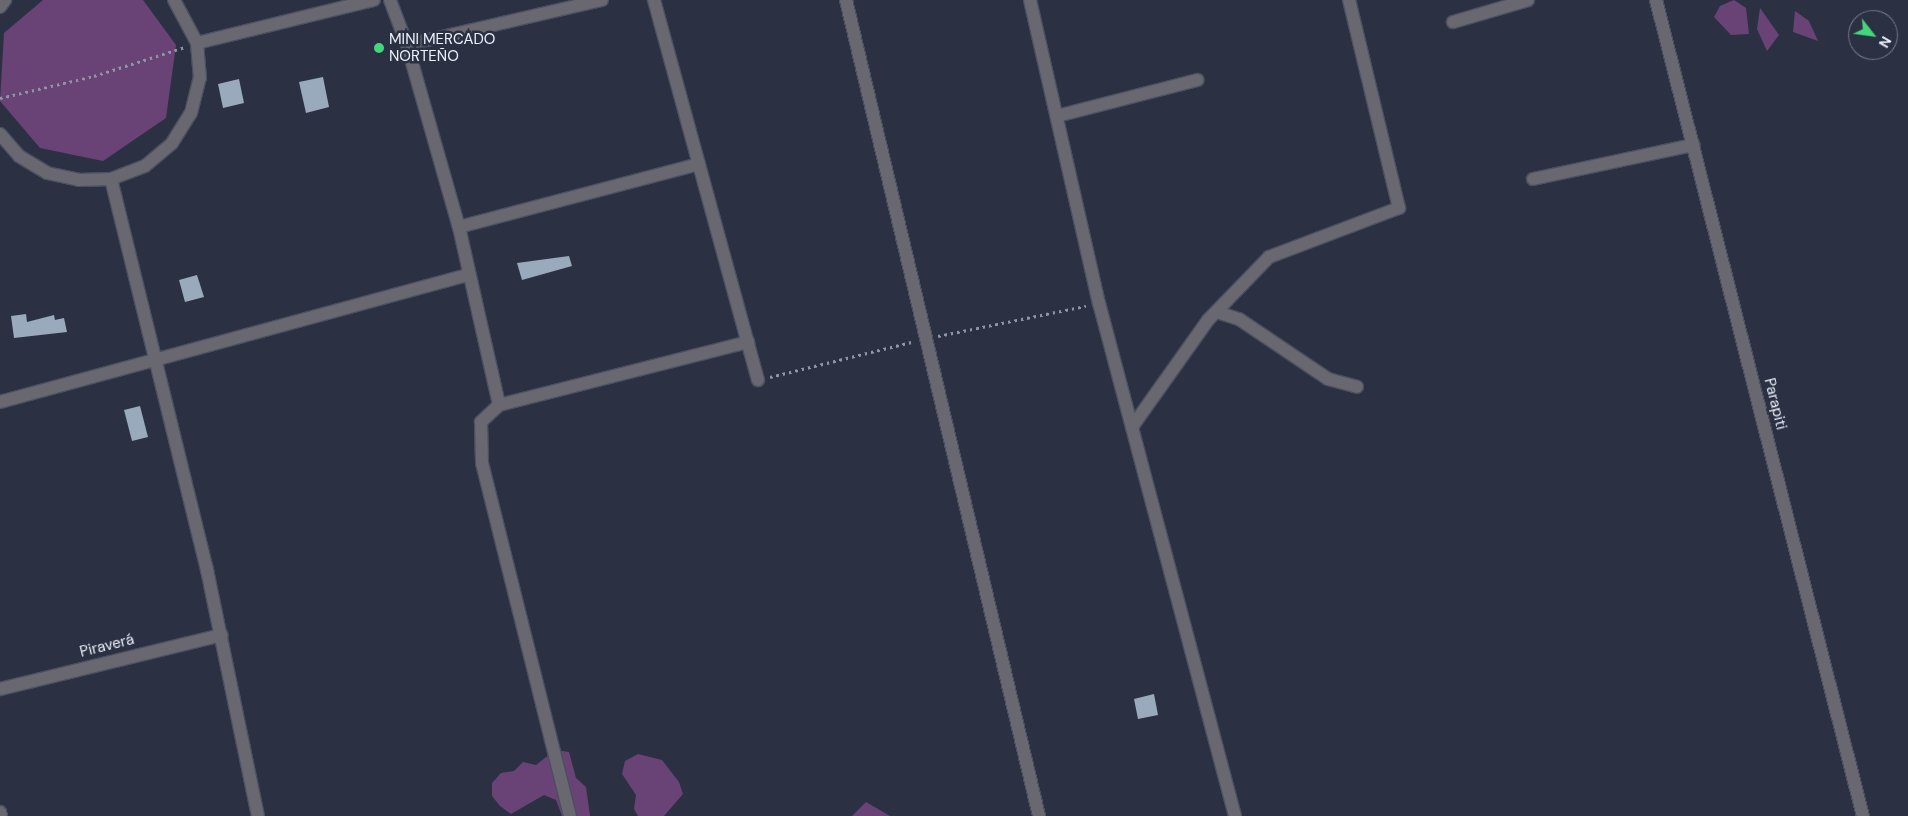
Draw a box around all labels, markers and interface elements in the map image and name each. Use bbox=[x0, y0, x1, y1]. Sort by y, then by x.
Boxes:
north arrow bbox=[1848, 10, 1898, 60]
place label: MINI MERCADO NORTEÑO bbox=[389, 30, 495, 65]
text: N bbox=[1875, 33, 1895, 51]
marker: MINI MERCADO NORTEÑO bbox=[373, 42, 385, 54]
street label: Parapiti bbox=[1760, 376, 1790, 432]
street label: Piraverá bbox=[78, 631, 136, 661]

